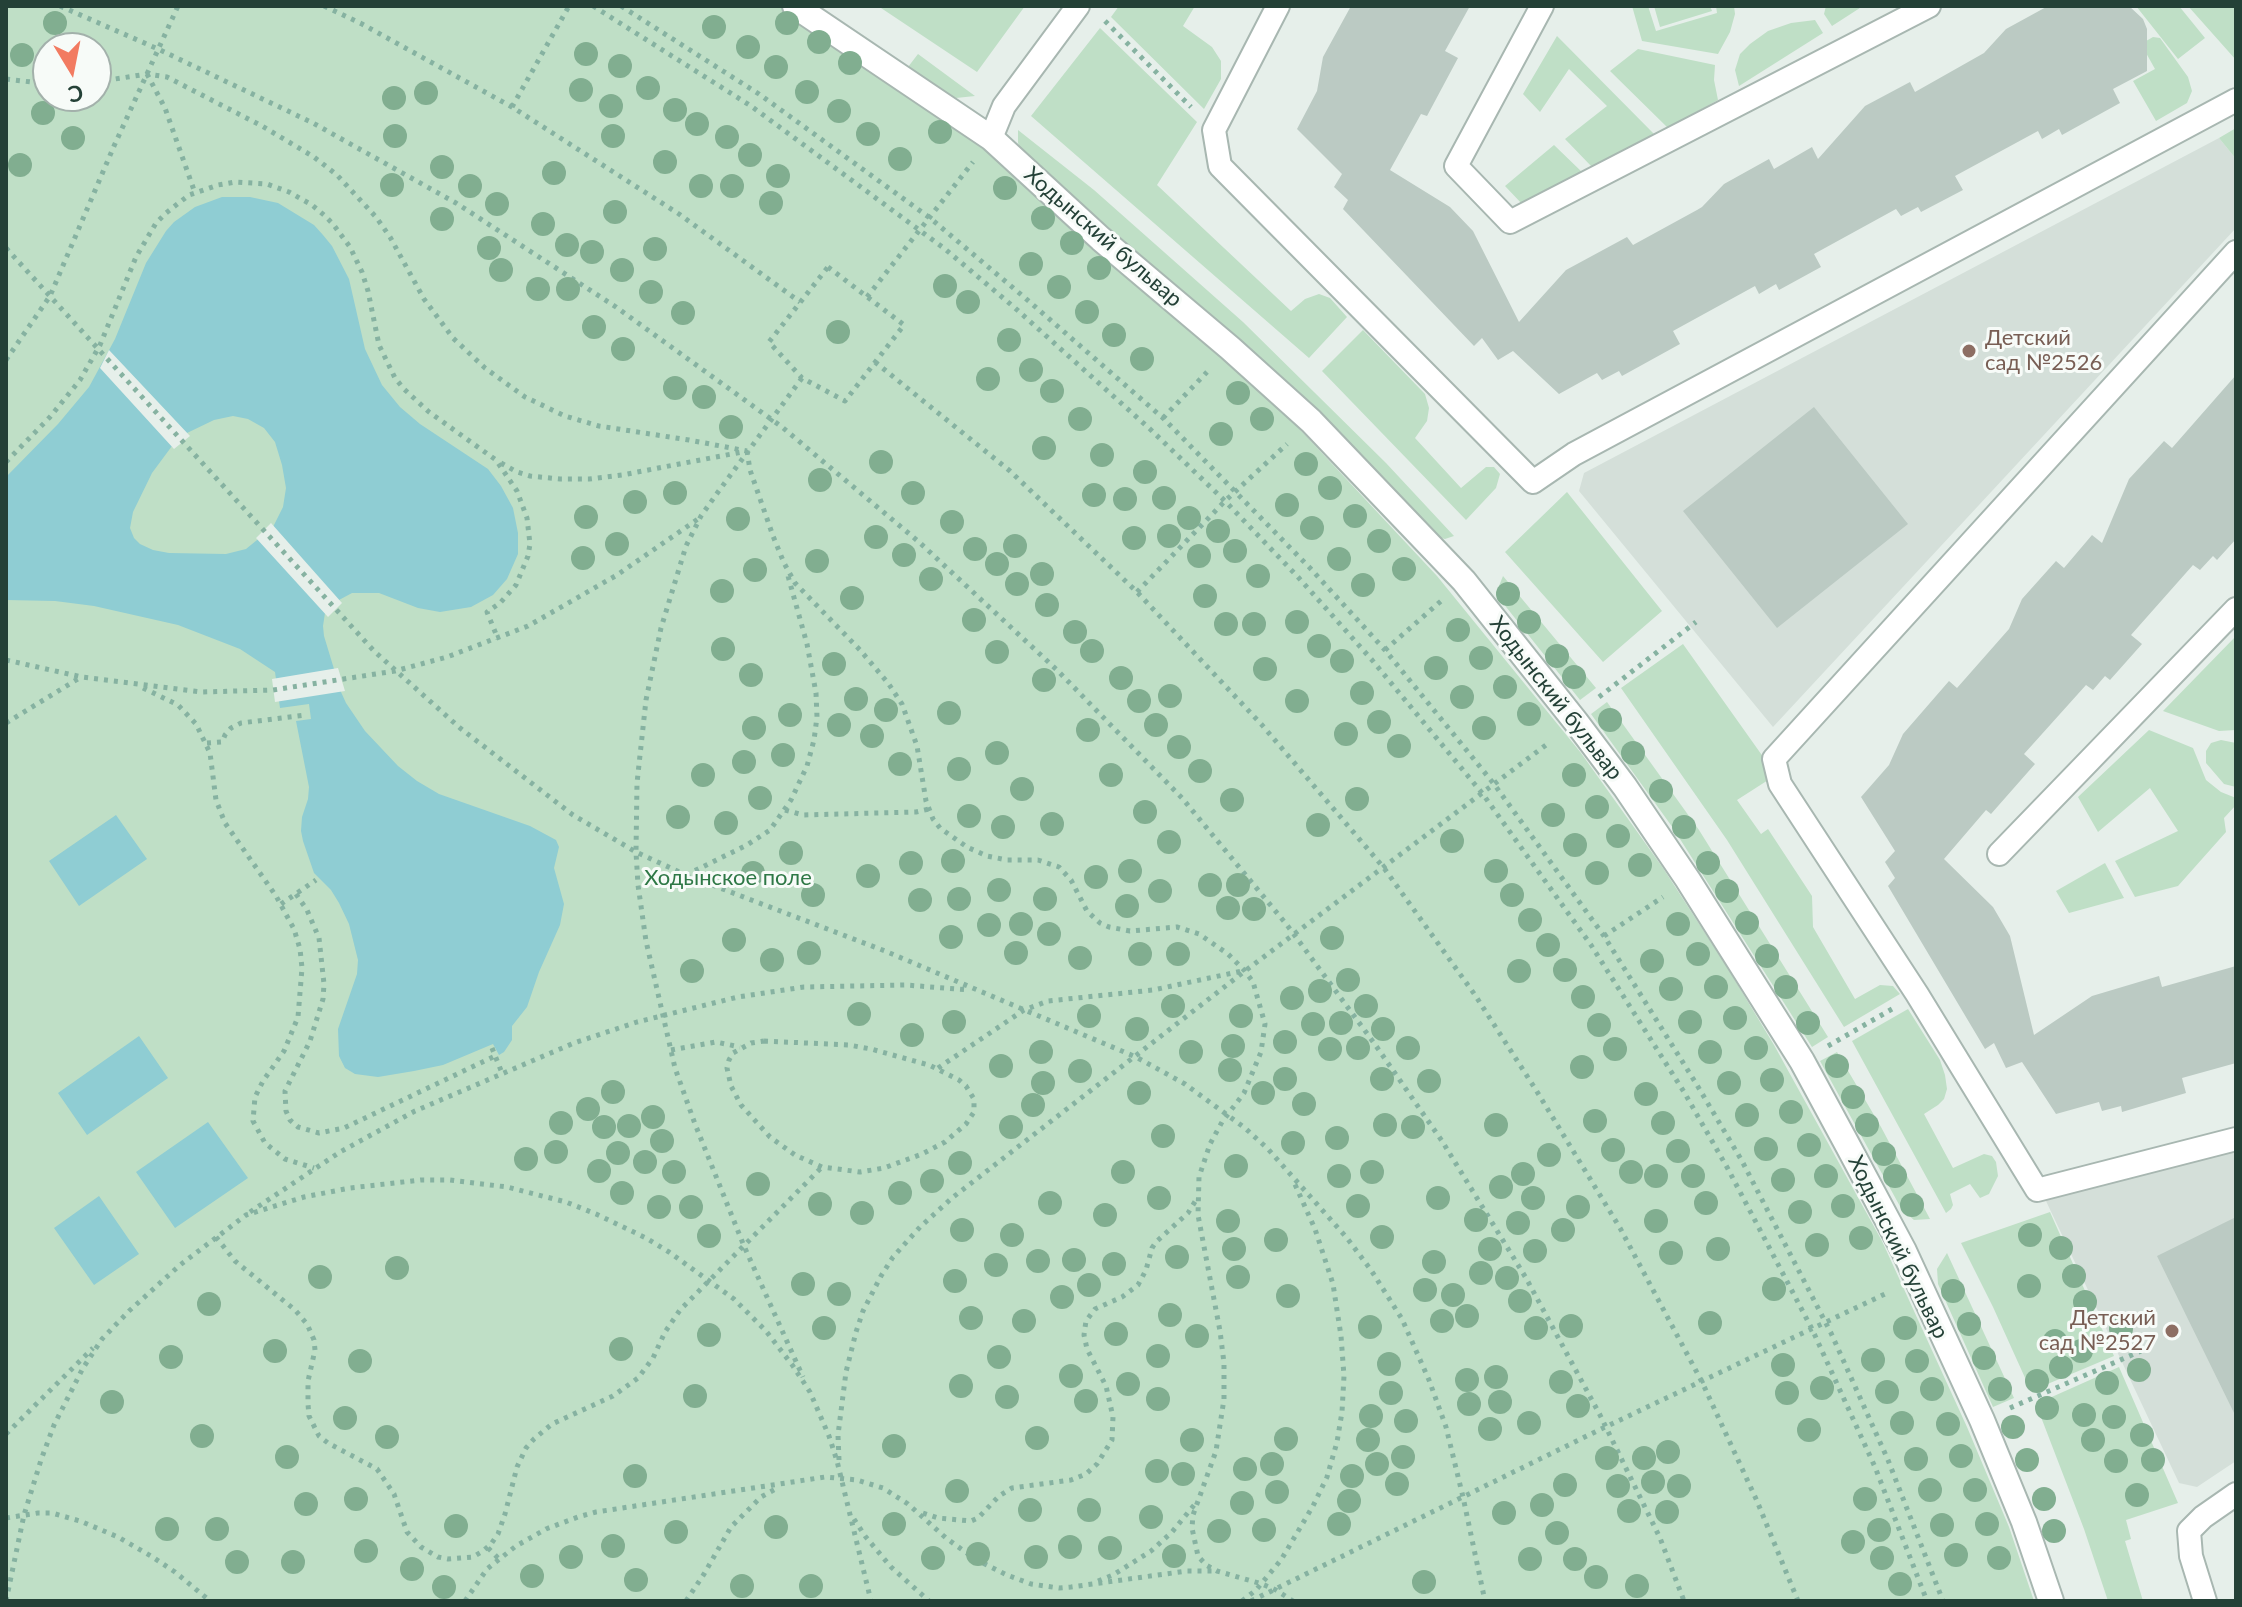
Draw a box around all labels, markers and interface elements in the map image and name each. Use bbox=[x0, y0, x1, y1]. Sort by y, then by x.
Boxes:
north arrow bbox=[32, 32, 112, 112]
text: С bbox=[66, 80, 85, 109]
street label: Ходынский бульвар bbox=[1019, 161, 1187, 313]
place label: Детский сад №2526 bbox=[1985, 325, 2102, 376]
marker: Детский сад №2526 bbox=[1960, 342, 1978, 360]
street label: Ходынский бульвар bbox=[1484, 611, 1628, 785]
park label: Ходынское поле bbox=[644, 865, 812, 891]
street label: Ходынский бульвар bbox=[1842, 1151, 1954, 1343]
place label: Детский сад №2527 bbox=[2039, 1305, 2156, 1356]
marker: Детский сад №2527 bbox=[2163, 1322, 2181, 1340]

